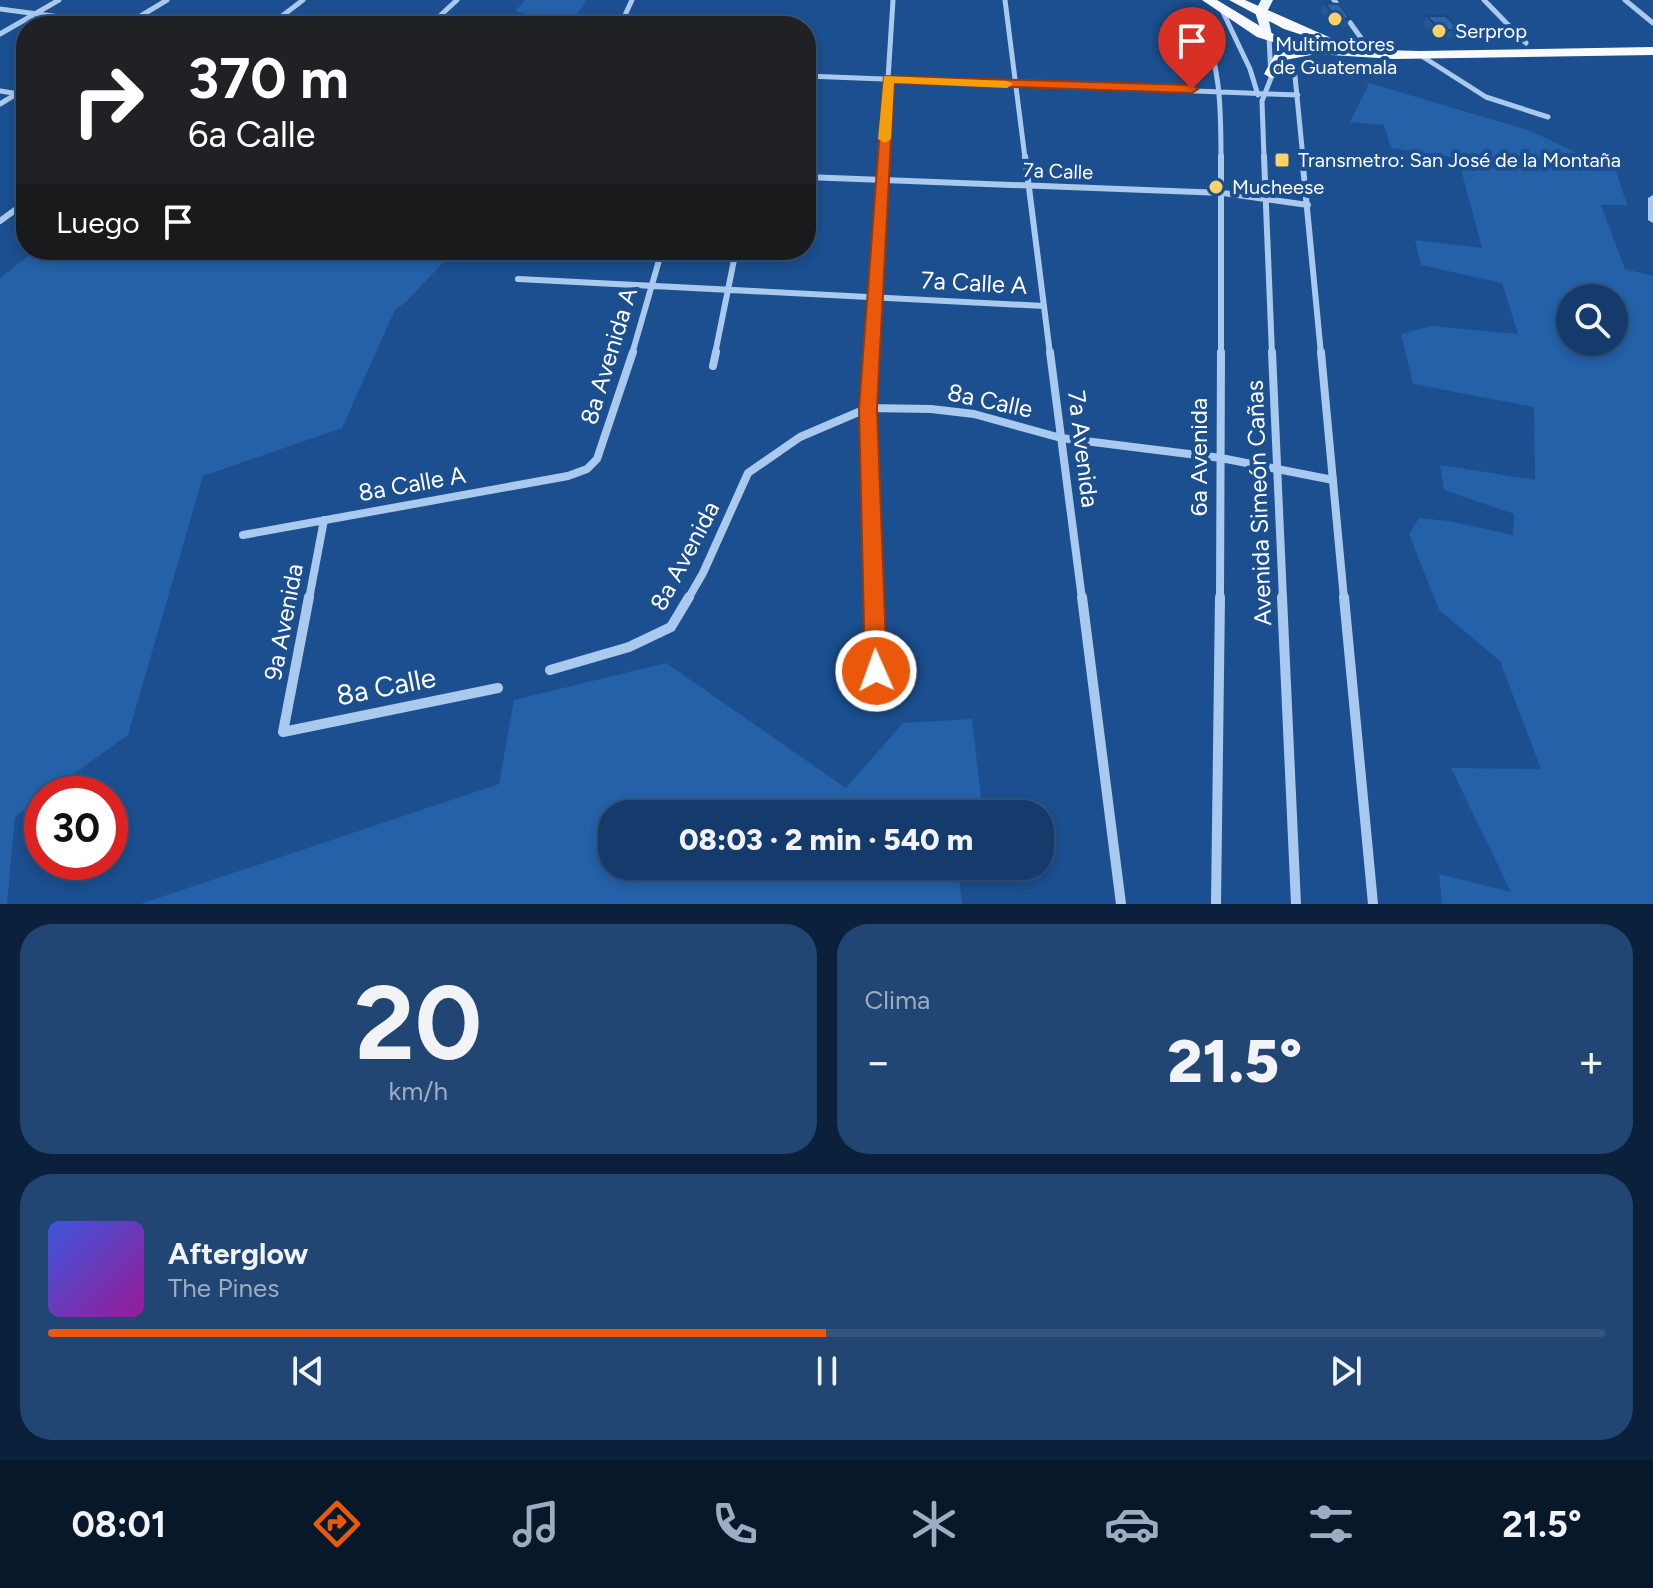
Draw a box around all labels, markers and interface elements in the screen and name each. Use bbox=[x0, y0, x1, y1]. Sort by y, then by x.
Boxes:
pin bbox=[1158, 7, 1226, 89]
marker: Multimotores de Guatemala bbox=[1326, 10, 1344, 28]
icon: arrive bbox=[1170, 19, 1214, 63]
place label: Serprop bbox=[1455, 19, 1527, 43]
marker: Serprop bbox=[1430, 22, 1448, 40]
place label: Multimotores de Guatemala bbox=[1273, 32, 1397, 79]
text: 370 m bbox=[188, 45, 349, 112]
icon: right bbox=[56, 48, 160, 152]
text: 6a Calle bbox=[188, 113, 315, 156]
place label: Transmetro: San José de la Montaña bbox=[1298, 148, 1621, 172]
marker: Transmetro: San José de la Montaña bbox=[1273, 151, 1291, 169]
street label: 7a Calle bbox=[1022, 158, 1094, 184]
place label: Mucheese bbox=[1232, 175, 1324, 199]
marker: Mucheese bbox=[1207, 178, 1225, 196]
icon: arrive bbox=[156, 200, 200, 244]
text: Luego bbox=[56, 204, 140, 241]
street label: 7a Calle A bbox=[920, 265, 1029, 300]
street label: 8a Avenida A bbox=[574, 283, 643, 428]
map controls bbox=[1556, 284, 1628, 356]
button: search bbox=[1556, 284, 1628, 356]
street label: 8a Calle bbox=[945, 377, 1035, 424]
street label: Avenida Simeón Cañas bbox=[1240, 380, 1277, 626]
street label: 7a Avenida bbox=[1062, 389, 1105, 509]
street label: 6a Avenida bbox=[1184, 398, 1213, 516]
street label: 8a Calle A bbox=[356, 460, 468, 507]
street label: 8a Avenida bbox=[644, 496, 725, 615]
street label: 9a Avenida bbox=[258, 561, 309, 683]
position arrow bbox=[834, 629, 918, 713]
street label: 8a Calle bbox=[333, 660, 439, 712]
speed limit sign: 30 bbox=[24, 776, 128, 880]
text: 08:03 · 2 min · 540 m bbox=[679, 821, 973, 858]
text: 20 bbox=[354, 960, 482, 1085]
text: Clima bbox=[865, 984, 930, 1016]
text: 21.5° bbox=[1167, 1025, 1302, 1097]
text: − bbox=[865, 1035, 892, 1088]
text: + bbox=[1578, 1035, 1605, 1088]
text: km/h bbox=[389, 1075, 448, 1107]
text: Afterglow bbox=[168, 1235, 308, 1272]
text: The Pines bbox=[168, 1272, 279, 1304]
icon: previous bbox=[286, 1349, 330, 1393]
icon: pause bbox=[805, 1349, 849, 1393]
icon: next bbox=[1324, 1349, 1368, 1393]
icon: directions bbox=[309, 1496, 365, 1552]
icon: music bbox=[508, 1496, 564, 1552]
icon: phone bbox=[707, 1496, 763, 1552]
icon: climate bbox=[906, 1496, 962, 1552]
icon: car bbox=[1104, 1496, 1160, 1552]
icon: filters bbox=[1303, 1496, 1359, 1552]
text: 08:01 bbox=[71, 1503, 166, 1546]
text: 21.5° bbox=[1502, 1503, 1582, 1546]

